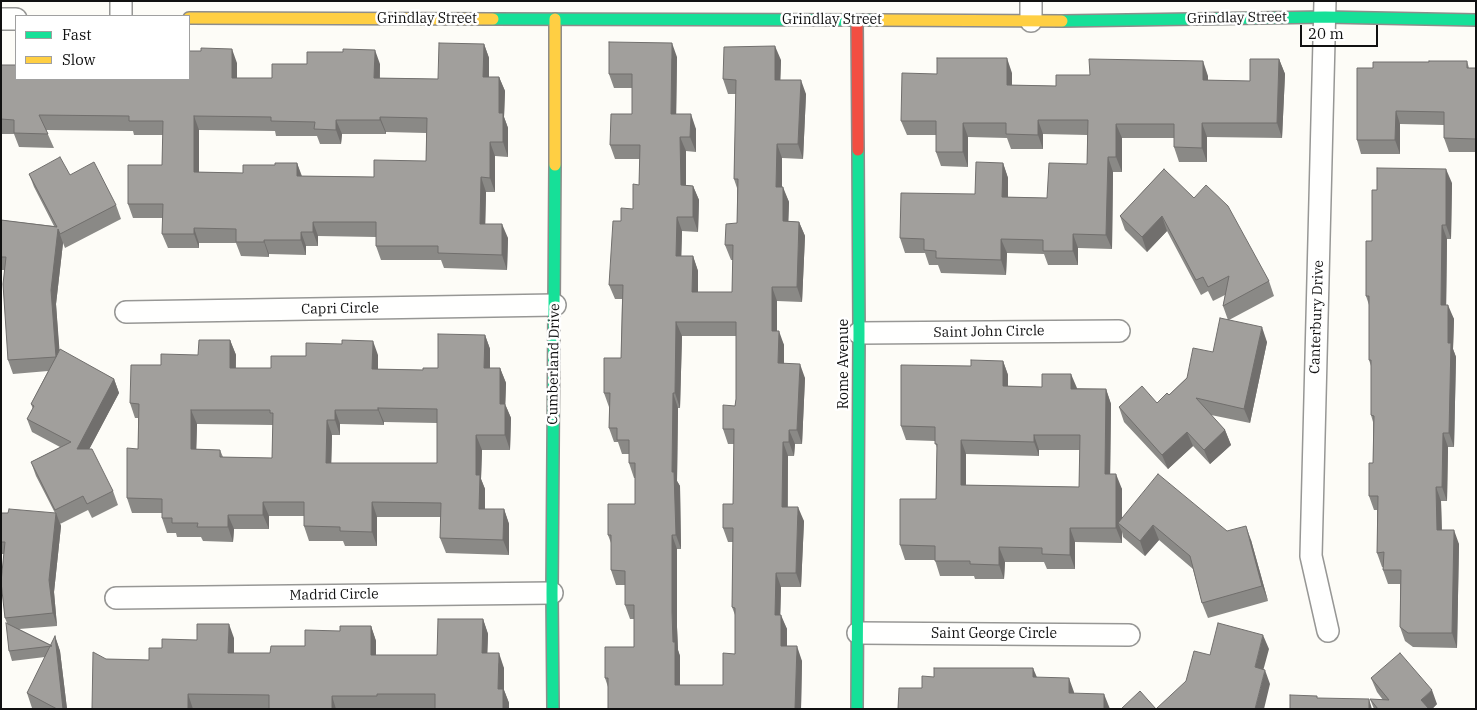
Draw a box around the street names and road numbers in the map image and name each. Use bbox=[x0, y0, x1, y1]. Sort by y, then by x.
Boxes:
street label: Grindlay Street bbox=[1187, 9, 1287, 27]
street label: Grindlay Street bbox=[377, 11, 477, 27]
street label: Grindlay Street bbox=[782, 12, 882, 28]
street label: Canterbury Drive bbox=[1307, 260, 1327, 374]
street label: Capri Circle bbox=[301, 300, 379, 318]
street label: Cumberland Drive bbox=[545, 303, 563, 425]
street label: Rome Avenue bbox=[836, 319, 852, 409]
street label: Saint John Circle bbox=[933, 323, 1045, 341]
street label: Madrid Circle bbox=[289, 586, 379, 604]
street label: Saint George Circle bbox=[931, 626, 1057, 642]

